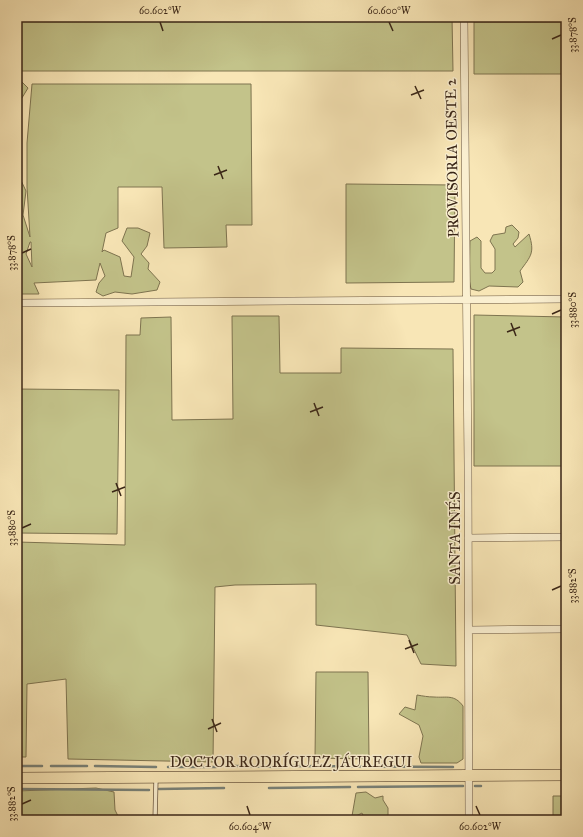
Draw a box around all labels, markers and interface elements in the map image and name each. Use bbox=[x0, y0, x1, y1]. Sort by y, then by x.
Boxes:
text: 60.602°W bbox=[139, 5, 182, 17]
text: 60.600°W bbox=[368, 5, 411, 17]
text: 33.878°S bbox=[567, 17, 579, 53]
street label: PROVISORIA OESTE 2 bbox=[442, 78, 462, 238]
text: 33.878°S bbox=[6, 235, 18, 271]
text: 33.880°S bbox=[567, 292, 579, 328]
street label: SANTA INÉS bbox=[445, 491, 464, 585]
text: 33.880°S bbox=[6, 510, 18, 546]
text: 33.882°S bbox=[567, 568, 579, 604]
street label: DOCTOR RODRÍGUEZ JÁUREGUI bbox=[170, 752, 412, 772]
text: 33.882°S bbox=[6, 786, 18, 822]
text: 60.604°W bbox=[229, 821, 272, 833]
text: 60.602°W bbox=[459, 821, 502, 833]

